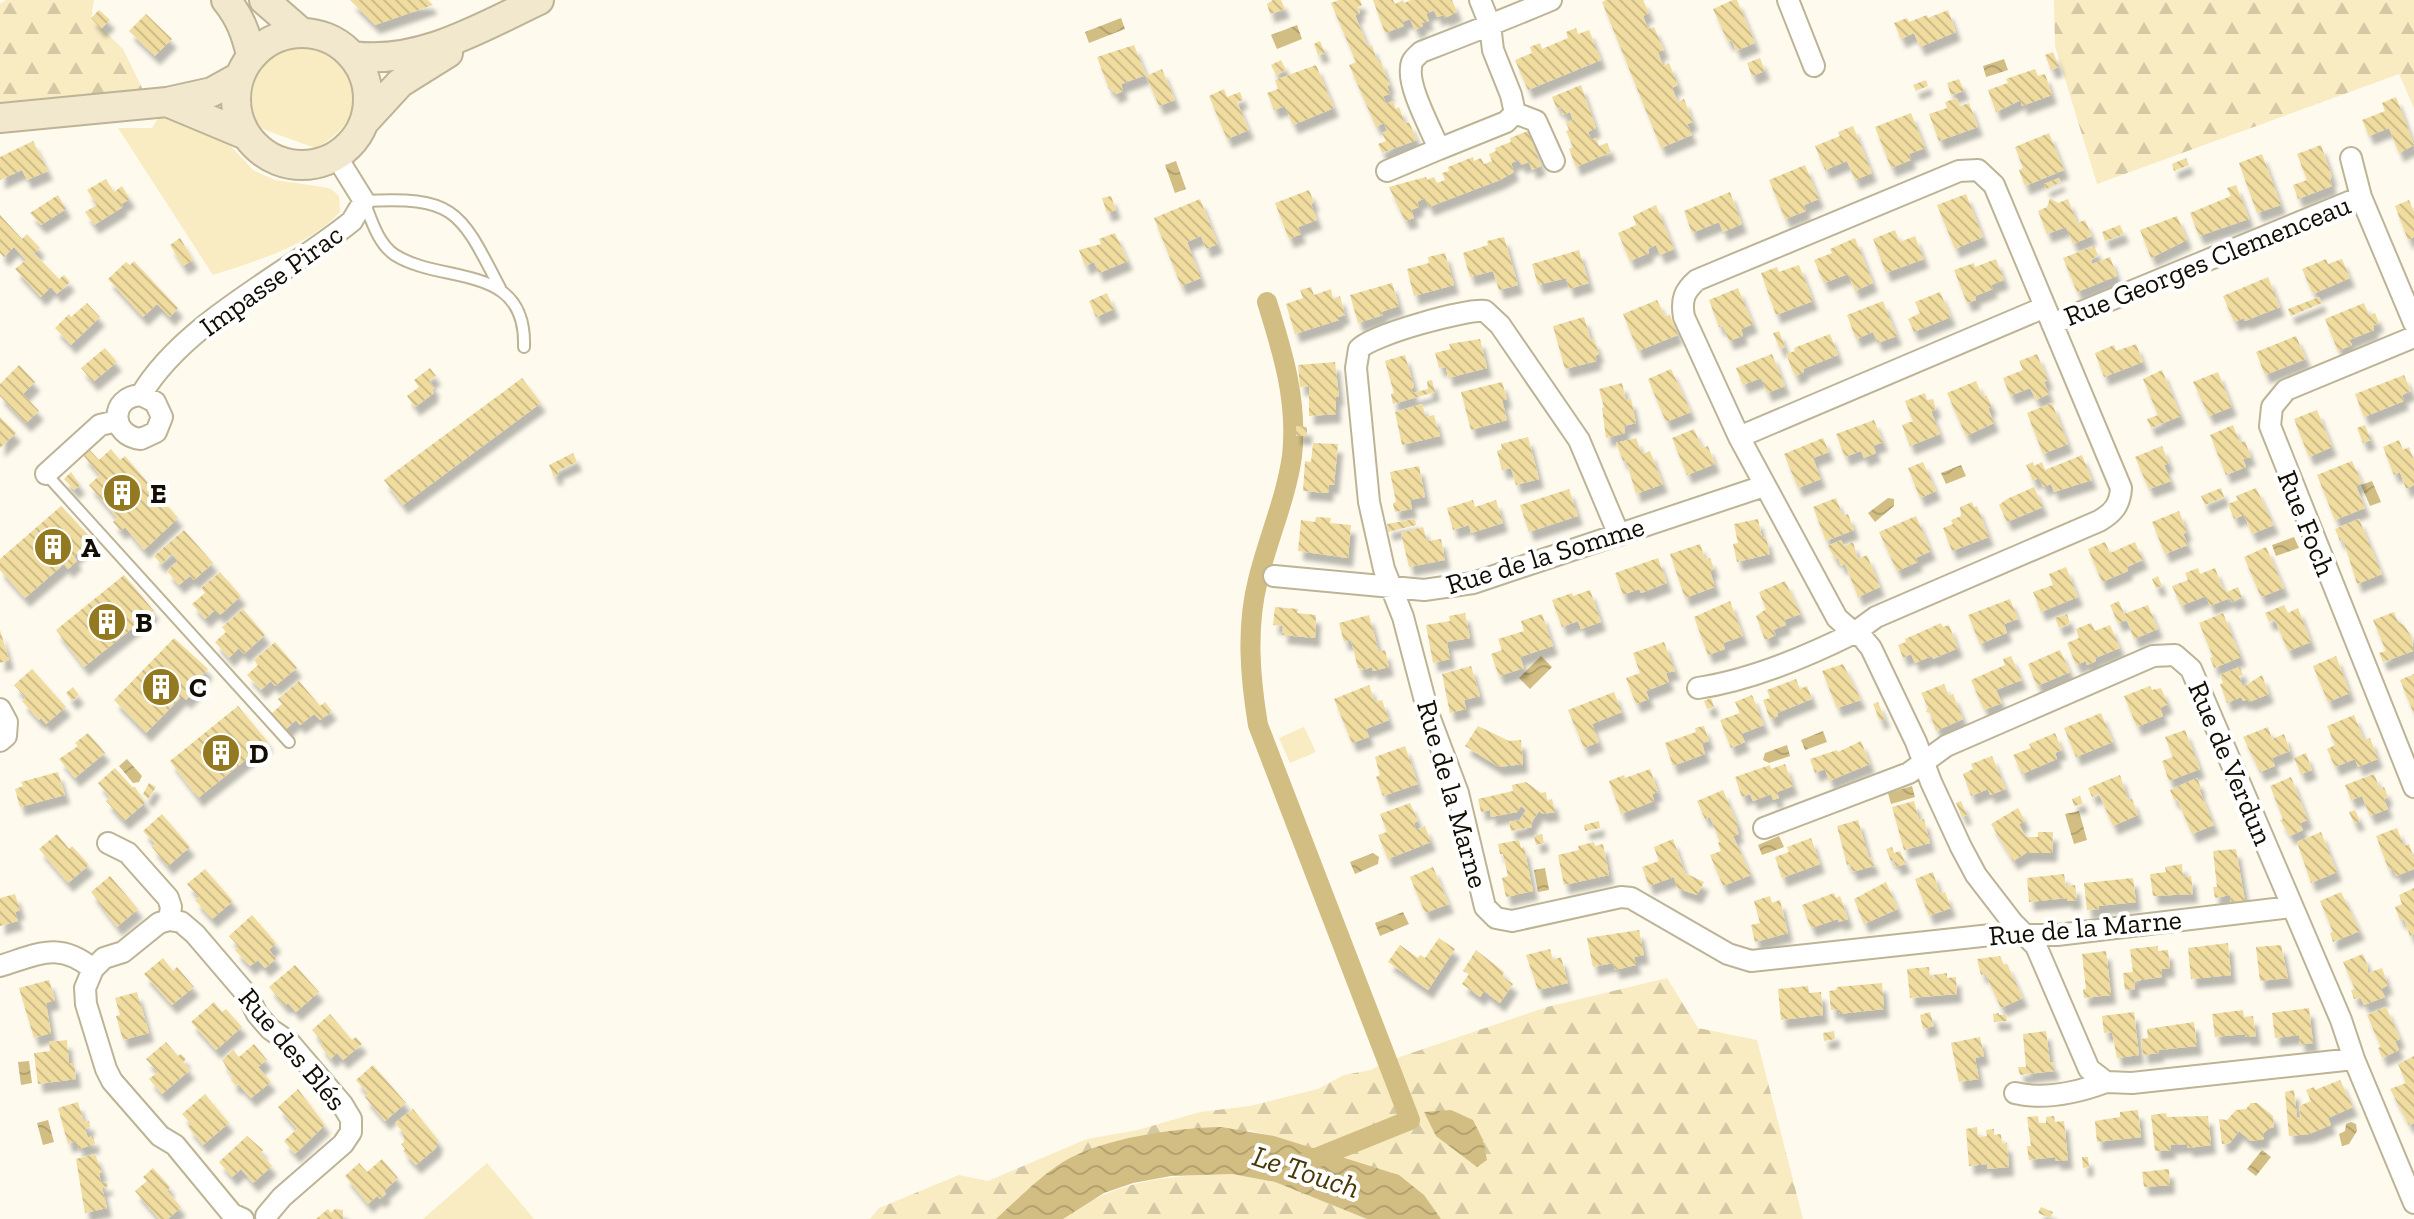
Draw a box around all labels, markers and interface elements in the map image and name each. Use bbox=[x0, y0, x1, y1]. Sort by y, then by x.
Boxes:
street label: Rue Georges Clemenceau bbox=[2059, 188, 2355, 333]
street label: Impasse Pirac bbox=[194, 218, 349, 343]
street label: Rue Foch bbox=[2271, 466, 2343, 581]
building icon: E bbox=[101, 472, 143, 514]
place label: E bbox=[150, 477, 167, 510]
street label: Rue de la Somme bbox=[1442, 510, 1648, 601]
building icon: A bbox=[32, 526, 74, 568]
place label: A bbox=[81, 531, 101, 564]
building icon: B bbox=[86, 601, 128, 643]
place label: B bbox=[135, 606, 152, 639]
building icon: C bbox=[140, 666, 182, 708]
place label: C bbox=[189, 671, 207, 704]
street label: Rue de Verdun bbox=[2181, 676, 2280, 850]
street label: Rue de la Marne bbox=[1410, 697, 1495, 892]
building icon: D bbox=[200, 732, 242, 774]
place label: D bbox=[249, 737, 269, 770]
street label: Rue de la Marne bbox=[1987, 903, 2183, 952]
street label: Rue des Blés bbox=[232, 982, 353, 1117]
water label: Le Touch bbox=[1248, 1138, 1364, 1206]

